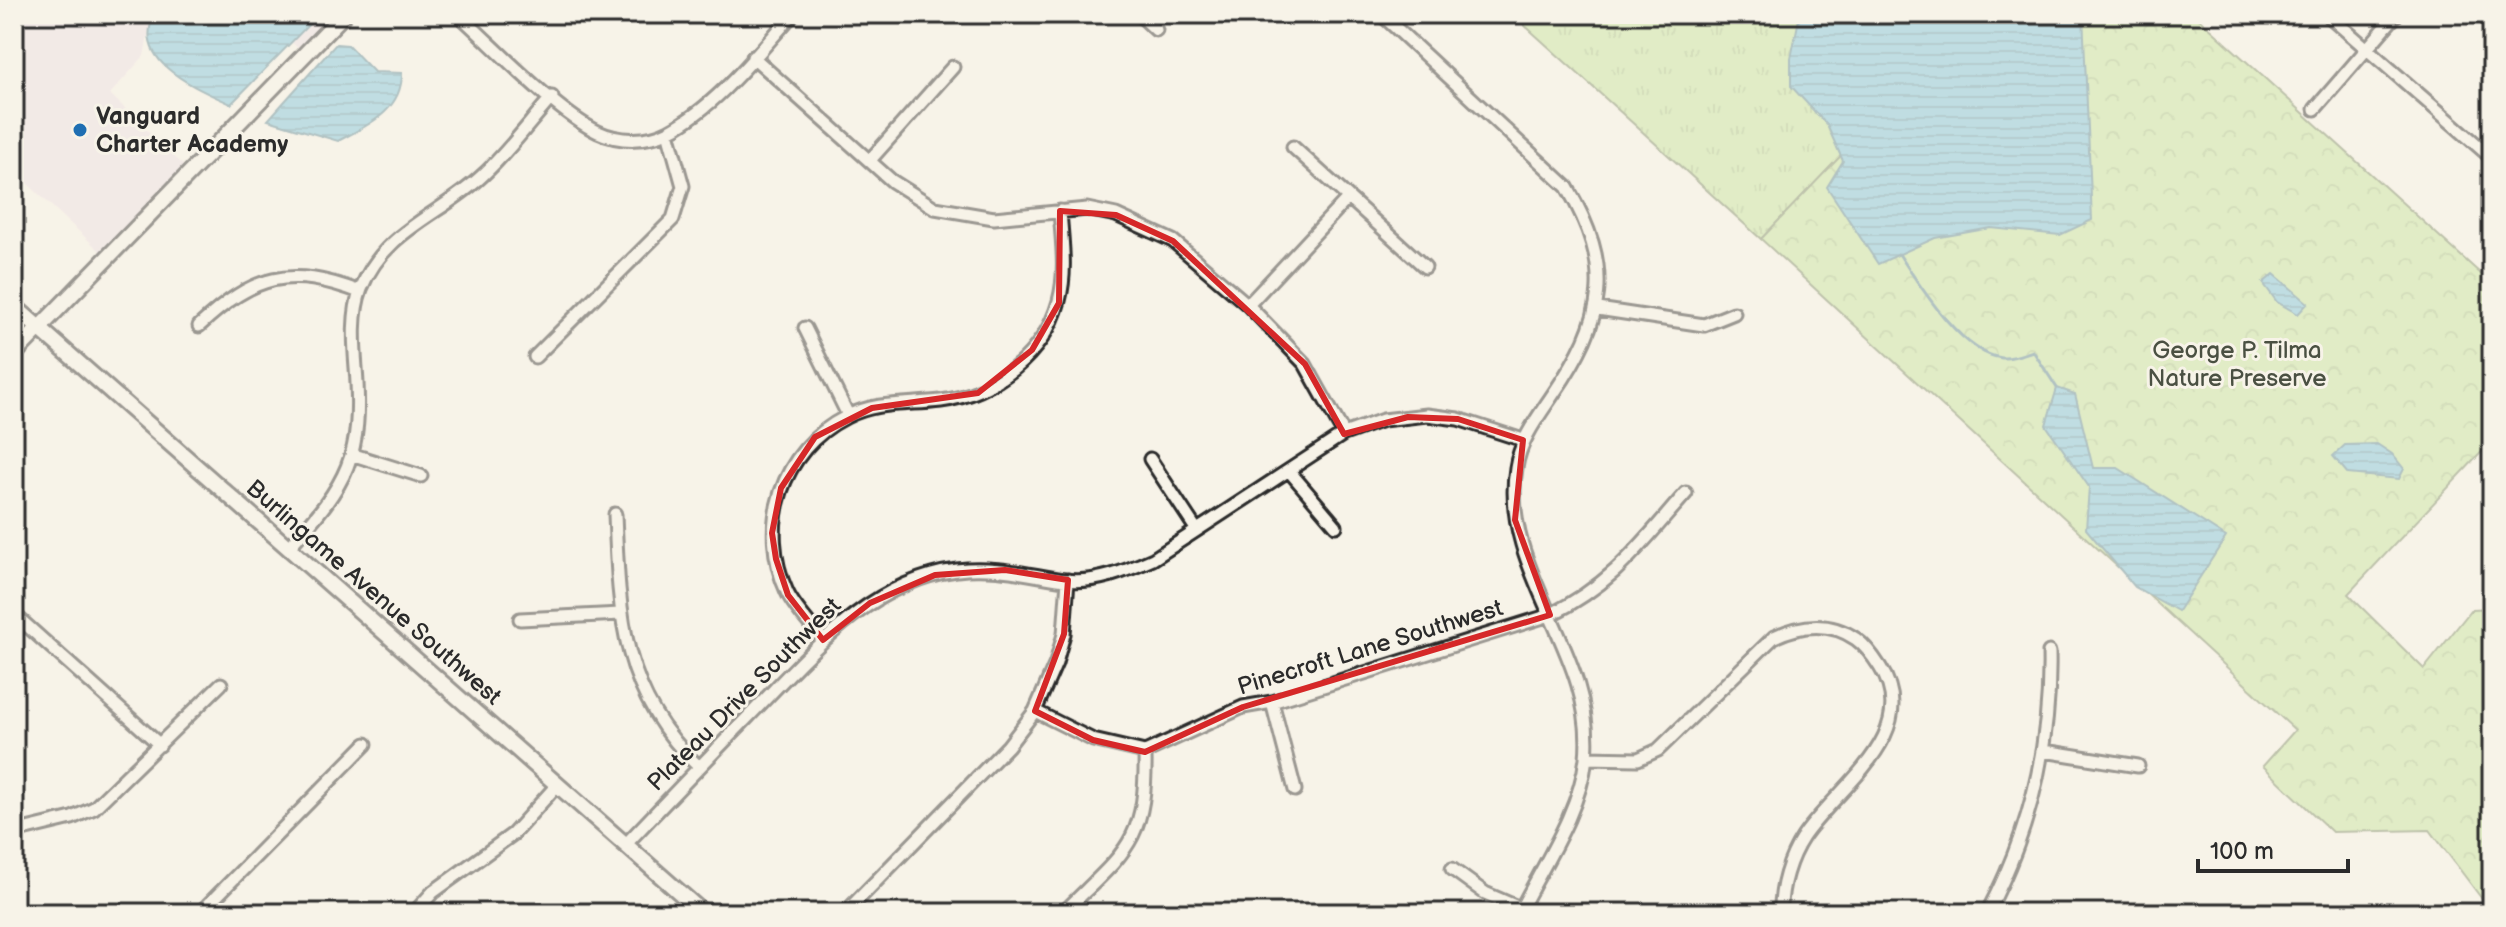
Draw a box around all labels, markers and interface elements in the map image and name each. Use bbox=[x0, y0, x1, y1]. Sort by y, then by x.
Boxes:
place label: Vanguard Charter Academy bbox=[96, 102, 288, 159]
marker: Vanguard Charter Academy bbox=[71, 121, 89, 139]
park label: George P. Tilma Nature Preserve bbox=[2148, 336, 2326, 393]
street label: Burlingame Avenue Southwest bbox=[240, 474, 508, 712]
street label: Plateau Drive Southwest bbox=[642, 591, 848, 797]
street label: Pinecroft Lane Southwest bbox=[1234, 593, 1507, 702]
scale bar bbox=[2198, 823, 2348, 873]
text: 100 m bbox=[2210, 837, 2274, 866]

